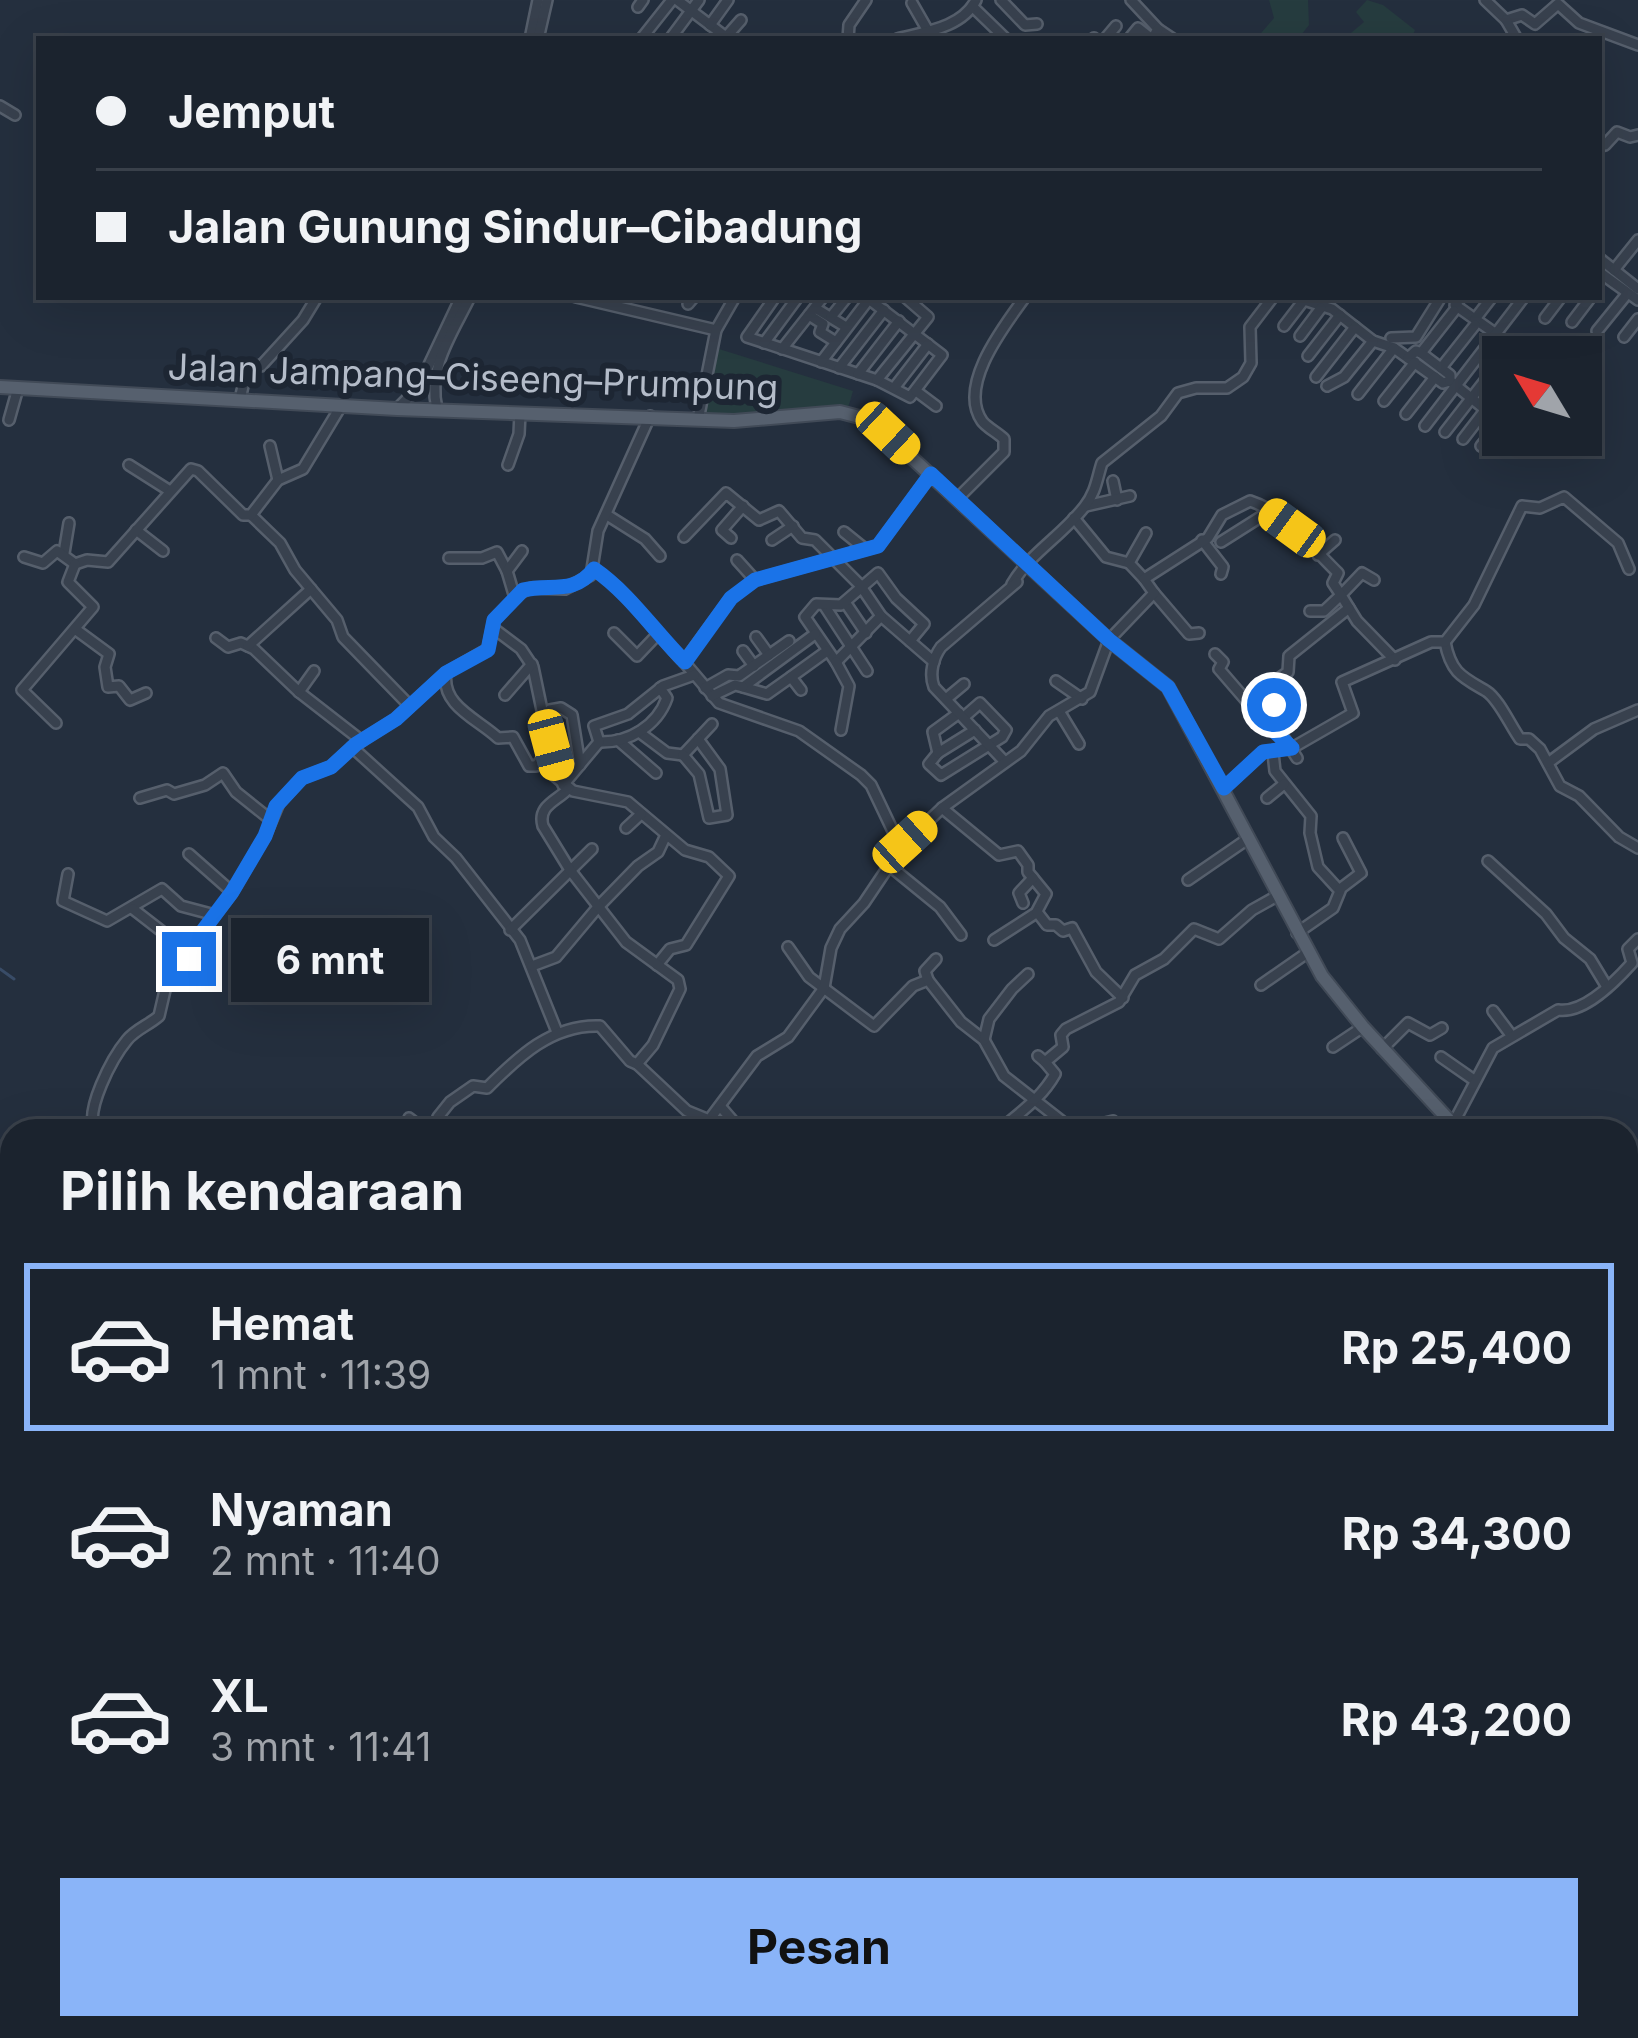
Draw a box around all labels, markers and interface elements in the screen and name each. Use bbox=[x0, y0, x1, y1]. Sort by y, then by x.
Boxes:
text: Jemput bbox=[168, 84, 335, 139]
text: Jalan Gunung Sindur–Cibadung bbox=[168, 199, 862, 254]
north arrow bbox=[1482, 336, 1602, 456]
map controls bbox=[1482, 336, 1602, 456]
street label: Jalan Jampang–Ciseeng–Prumpung bbox=[167, 344, 779, 410]
car bbox=[849, 395, 927, 471]
car bbox=[1252, 492, 1332, 564]
route start bbox=[1247, 678, 1301, 732]
car bbox=[524, 706, 578, 784]
car bbox=[866, 805, 944, 879]
callout: 6 mnt bbox=[231, 917, 429, 1001]
route end bbox=[162, 932, 216, 986]
text: 6 mnt bbox=[276, 936, 384, 983]
text: Pilih kendaraan bbox=[60, 1158, 464, 1223]
icon: car bbox=[66, 1293, 174, 1401]
text: Hemat bbox=[210, 1296, 354, 1351]
text: Rp 25,400 bbox=[1341, 1320, 1572, 1375]
text: 1 mnt · 11:39 bbox=[210, 1351, 431, 1398]
icon: car bbox=[66, 1479, 174, 1587]
text: Nyaman bbox=[210, 1482, 393, 1537]
text: Rp 34,300 bbox=[1342, 1506, 1572, 1561]
text: 2 mnt · 11:40 bbox=[210, 1537, 441, 1584]
icon: car bbox=[66, 1665, 174, 1773]
text: XL bbox=[210, 1668, 269, 1723]
text: Rp 43,200 bbox=[1341, 1692, 1572, 1747]
text: 3 mnt · 11:41 bbox=[210, 1723, 431, 1770]
button: Pesan bbox=[60, 1878, 1578, 2016]

